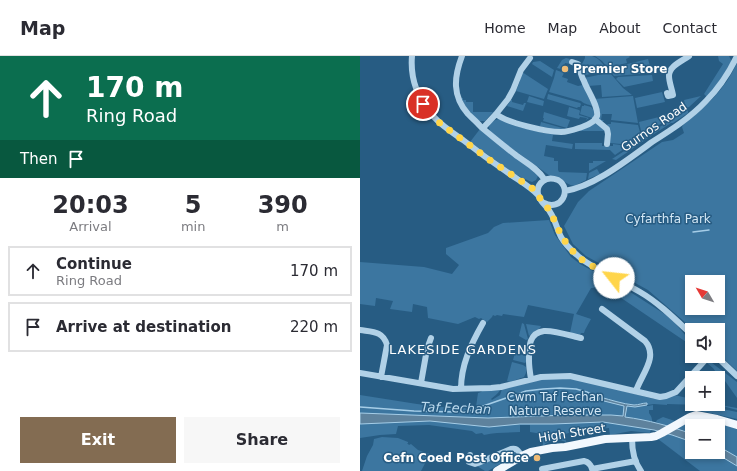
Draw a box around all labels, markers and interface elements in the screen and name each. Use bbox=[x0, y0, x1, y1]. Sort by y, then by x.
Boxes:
text: Map bbox=[20, 17, 65, 39]
text: Home bbox=[484, 20, 526, 36]
text: Map bbox=[548, 20, 577, 36]
text: About bbox=[599, 20, 641, 36]
text: Contact bbox=[663, 20, 717, 36]
place label: Premier Store bbox=[573, 62, 667, 76]
marker: Premier Store bbox=[560, 64, 570, 74]
text: 170 m bbox=[86, 71, 183, 104]
icon: ahead bbox=[20, 72, 72, 124]
pin bbox=[406, 87, 440, 121]
icon: arrive bbox=[412, 93, 434, 115]
street label: Gurnos Road bbox=[619, 99, 689, 155]
text: Ring Road bbox=[86, 105, 177, 126]
icon: arrive bbox=[65, 148, 87, 170]
text: Then bbox=[20, 150, 57, 168]
text: 20:03 bbox=[52, 191, 129, 219]
text: 5 bbox=[185, 191, 201, 219]
text: 390 bbox=[258, 191, 308, 219]
park label: Cyfarthfa Park bbox=[625, 212, 711, 226]
text: Arrival bbox=[69, 219, 112, 234]
text: min bbox=[181, 219, 205, 234]
text: m bbox=[276, 219, 289, 234]
text: Continue bbox=[56, 255, 132, 273]
position arrow bbox=[593, 257, 635, 299]
icon: ahead bbox=[22, 260, 44, 282]
text: 170 m bbox=[290, 262, 338, 280]
text: Ring Road bbox=[56, 273, 122, 288]
north arrow bbox=[685, 275, 725, 315]
map controls bbox=[685, 275, 725, 459]
icon: arrive bbox=[22, 316, 44, 338]
text: Arrive at destination bbox=[56, 318, 231, 336]
text: 220 m bbox=[290, 318, 338, 336]
button: sound bbox=[685, 323, 725, 363]
district label: LAKESIDE GARDENS bbox=[389, 342, 537, 357]
button: + bbox=[685, 371, 725, 411]
park label: Cwm Taf Fechan Nature Reserve bbox=[506, 390, 604, 418]
water label: Taf Fechan bbox=[421, 399, 491, 417]
button: Exit bbox=[20, 417, 176, 463]
button: Share bbox=[184, 417, 340, 463]
button: − bbox=[685, 419, 725, 459]
street label: High Street bbox=[537, 421, 607, 445]
place label: Cefn Coed Post Office bbox=[383, 451, 529, 465]
marker: Cefn Coed Post Office bbox=[532, 453, 542, 463]

